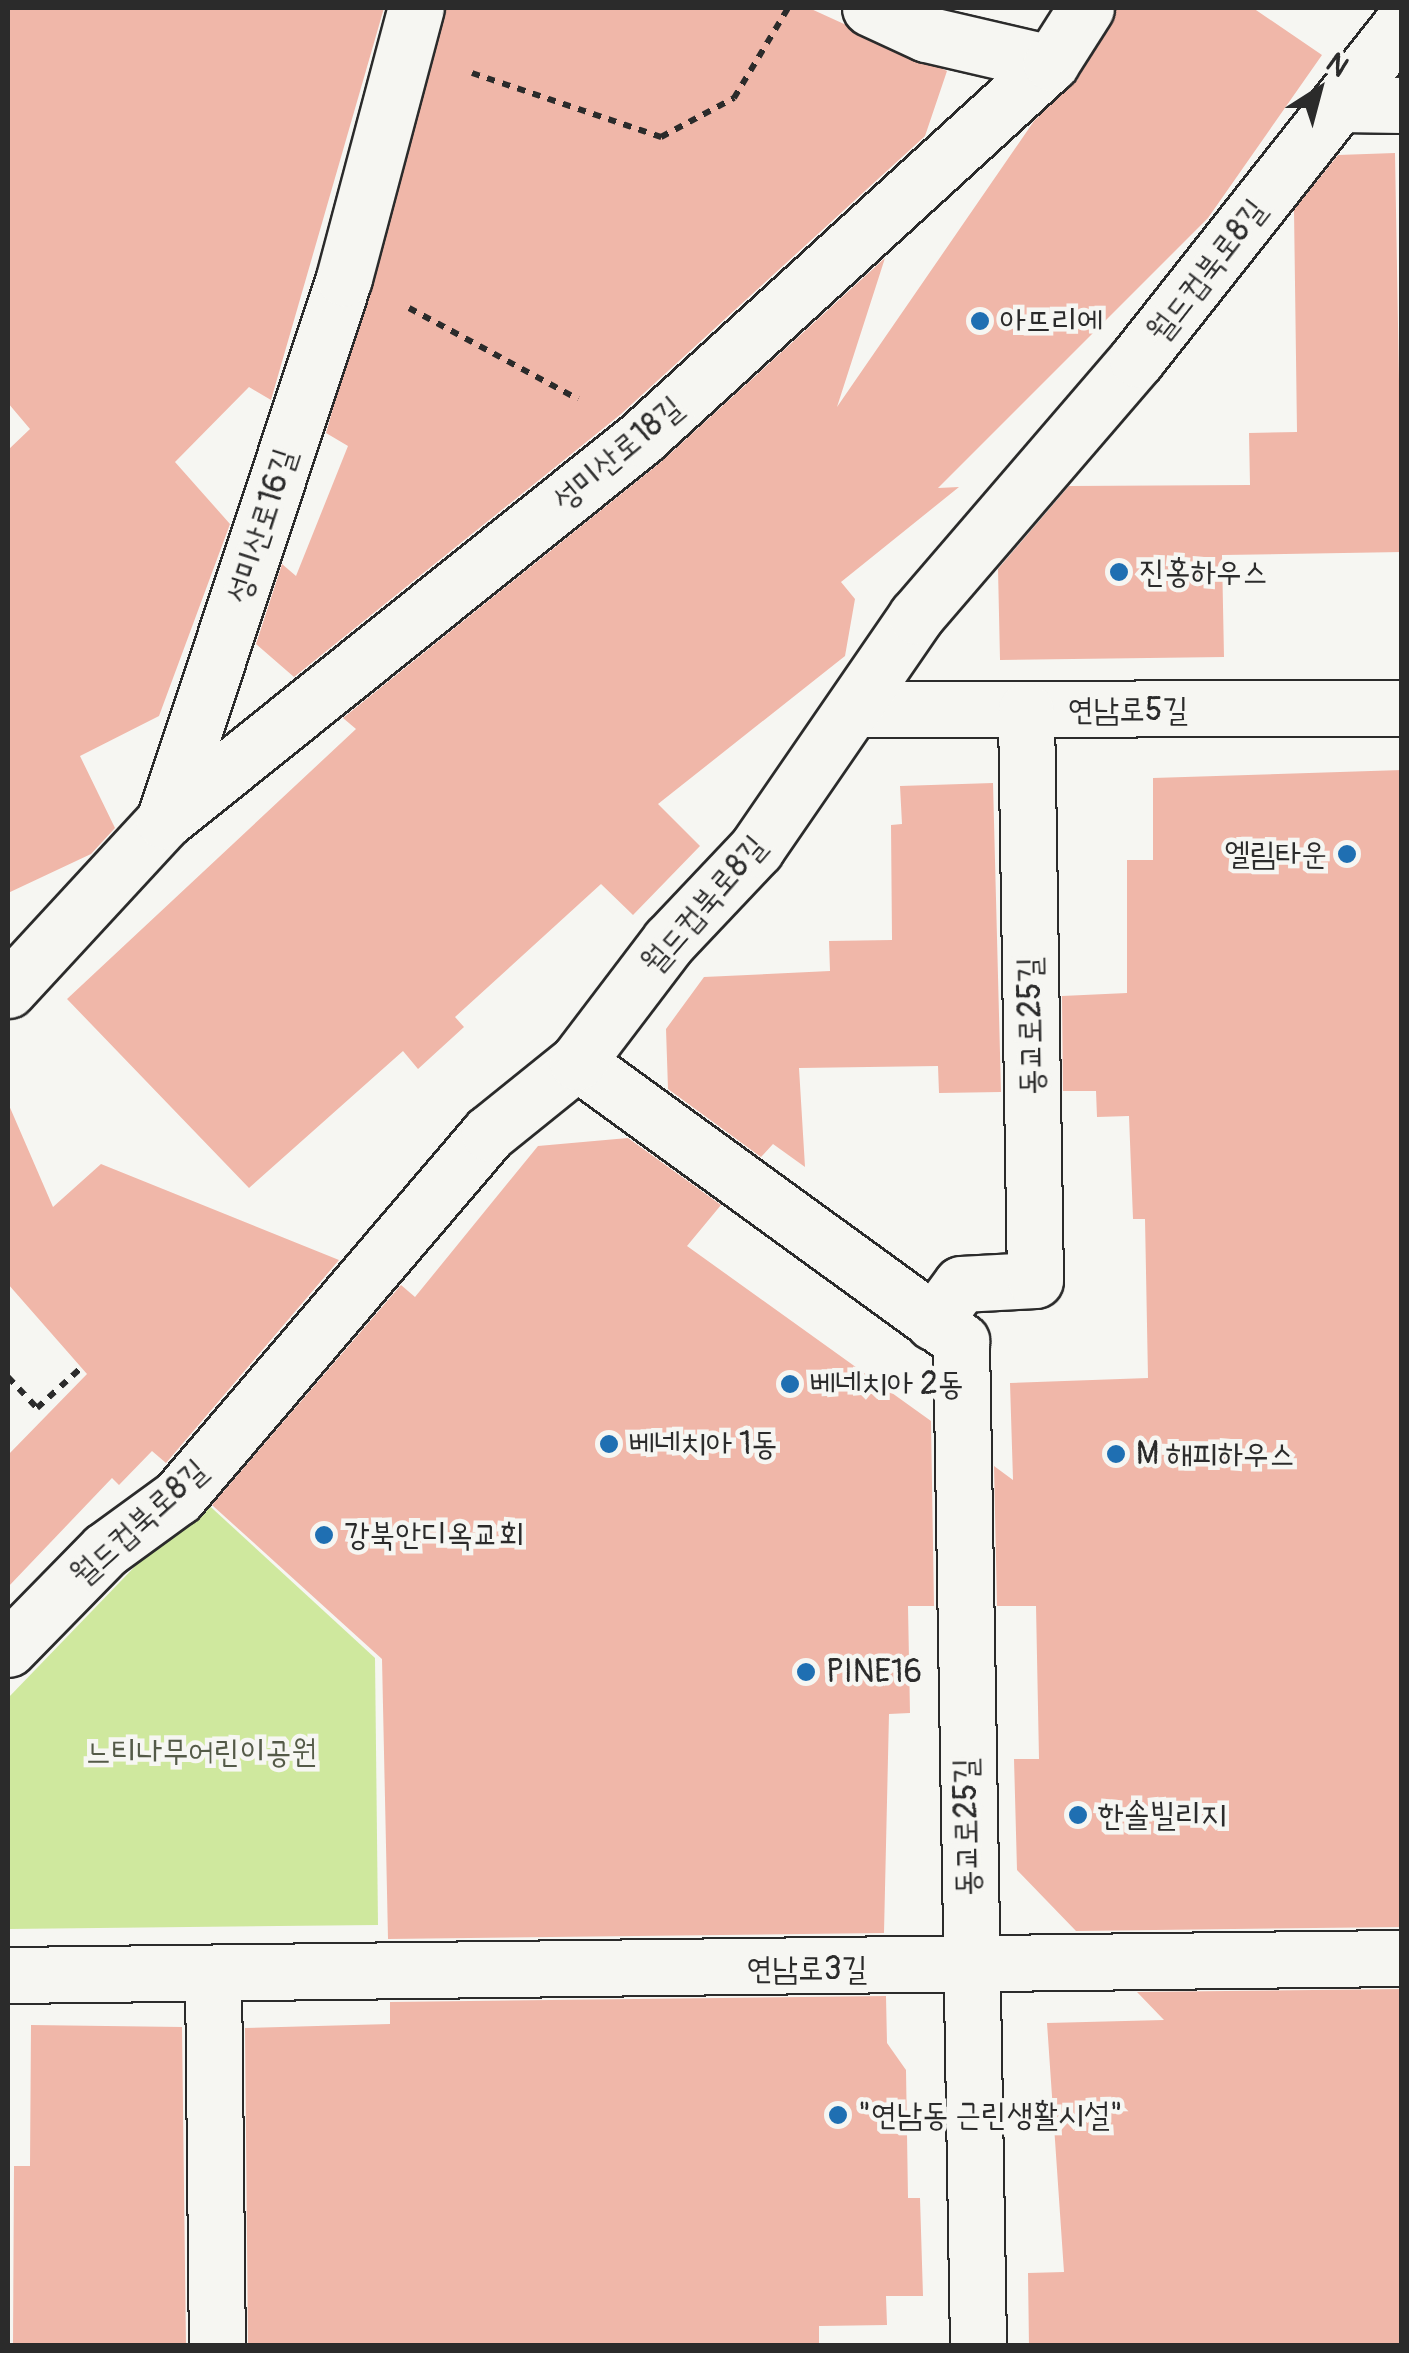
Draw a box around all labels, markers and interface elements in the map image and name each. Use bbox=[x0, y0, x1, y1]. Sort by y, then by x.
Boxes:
north arrow bbox=[1269, 40, 1369, 140]
text: N bbox=[1319, 46, 1355, 85]
street label: 월드컵북로8길 bbox=[1139, 192, 1275, 350]
place label: 아뜨리에 bbox=[1000, 302, 1103, 340]
marker: 아뜨리에 bbox=[969, 310, 991, 332]
street label: 성미산로18길 bbox=[545, 389, 691, 519]
street label: 성미산로16길 bbox=[219, 444, 305, 608]
place label: 진홍하우스 bbox=[1139, 553, 1268, 591]
marker: 진홍하우스 bbox=[1108, 561, 1130, 583]
street label: 연남로5길 bbox=[1068, 691, 1188, 729]
street label: 월드컵북로8길 bbox=[634, 828, 774, 982]
place label: 엘림타운 bbox=[1224, 835, 1327, 873]
marker: 엘림타운 bbox=[1336, 843, 1358, 865]
street label: 동교로25길 bbox=[1011, 957, 1051, 1095]
place label: 베네치아 2동 bbox=[810, 1365, 964, 1403]
marker: 베네치아 2동 bbox=[779, 1373, 801, 1395]
place label: 베네치아 1동 bbox=[629, 1425, 777, 1463]
marker: 베네치아 1동 bbox=[598, 1433, 620, 1455]
place label: M 해피하우스 bbox=[1136, 1435, 1295, 1473]
marker: M 해피하우스 bbox=[1105, 1443, 1127, 1465]
street label: 월드컵북로8길 bbox=[63, 1452, 215, 1594]
place label: 강북안디옥교회 bbox=[344, 1516, 524, 1554]
marker: 강북안디옥교회 bbox=[313, 1524, 335, 1546]
place label: PINE16 bbox=[826, 1653, 922, 1691]
marker: PINE16 bbox=[795, 1661, 817, 1683]
park label: 느티나무어린이공원 bbox=[85, 1733, 317, 1771]
street label: 동교로25길 bbox=[947, 1758, 987, 1896]
place label: 한솔빌리지 bbox=[1098, 1796, 1227, 1834]
marker: 한솔빌리지 bbox=[1067, 1804, 1089, 1826]
street label: 연남로3길 bbox=[747, 1950, 867, 1988]
place label: "연남동 근린생활시설" bbox=[858, 2096, 1123, 2134]
marker: "연남동 근린생활시설" bbox=[827, 2104, 849, 2126]

